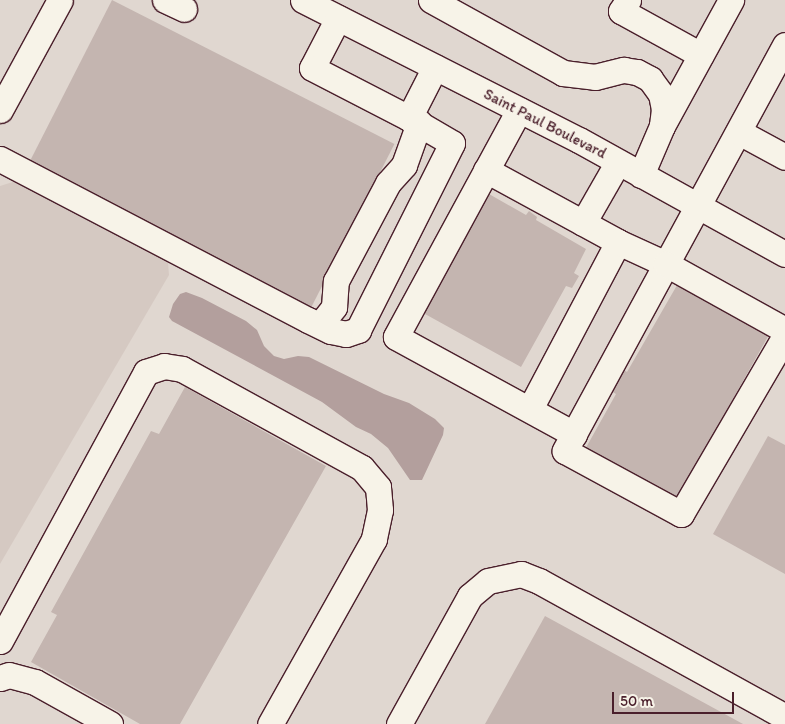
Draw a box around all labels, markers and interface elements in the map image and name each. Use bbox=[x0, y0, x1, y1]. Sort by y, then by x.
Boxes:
street label: Saint Paul Boulevard bbox=[481, 85, 609, 163]
scale bar bbox=[615, 682, 738, 714]
text: 50 m bbox=[620, 692, 653, 710]

